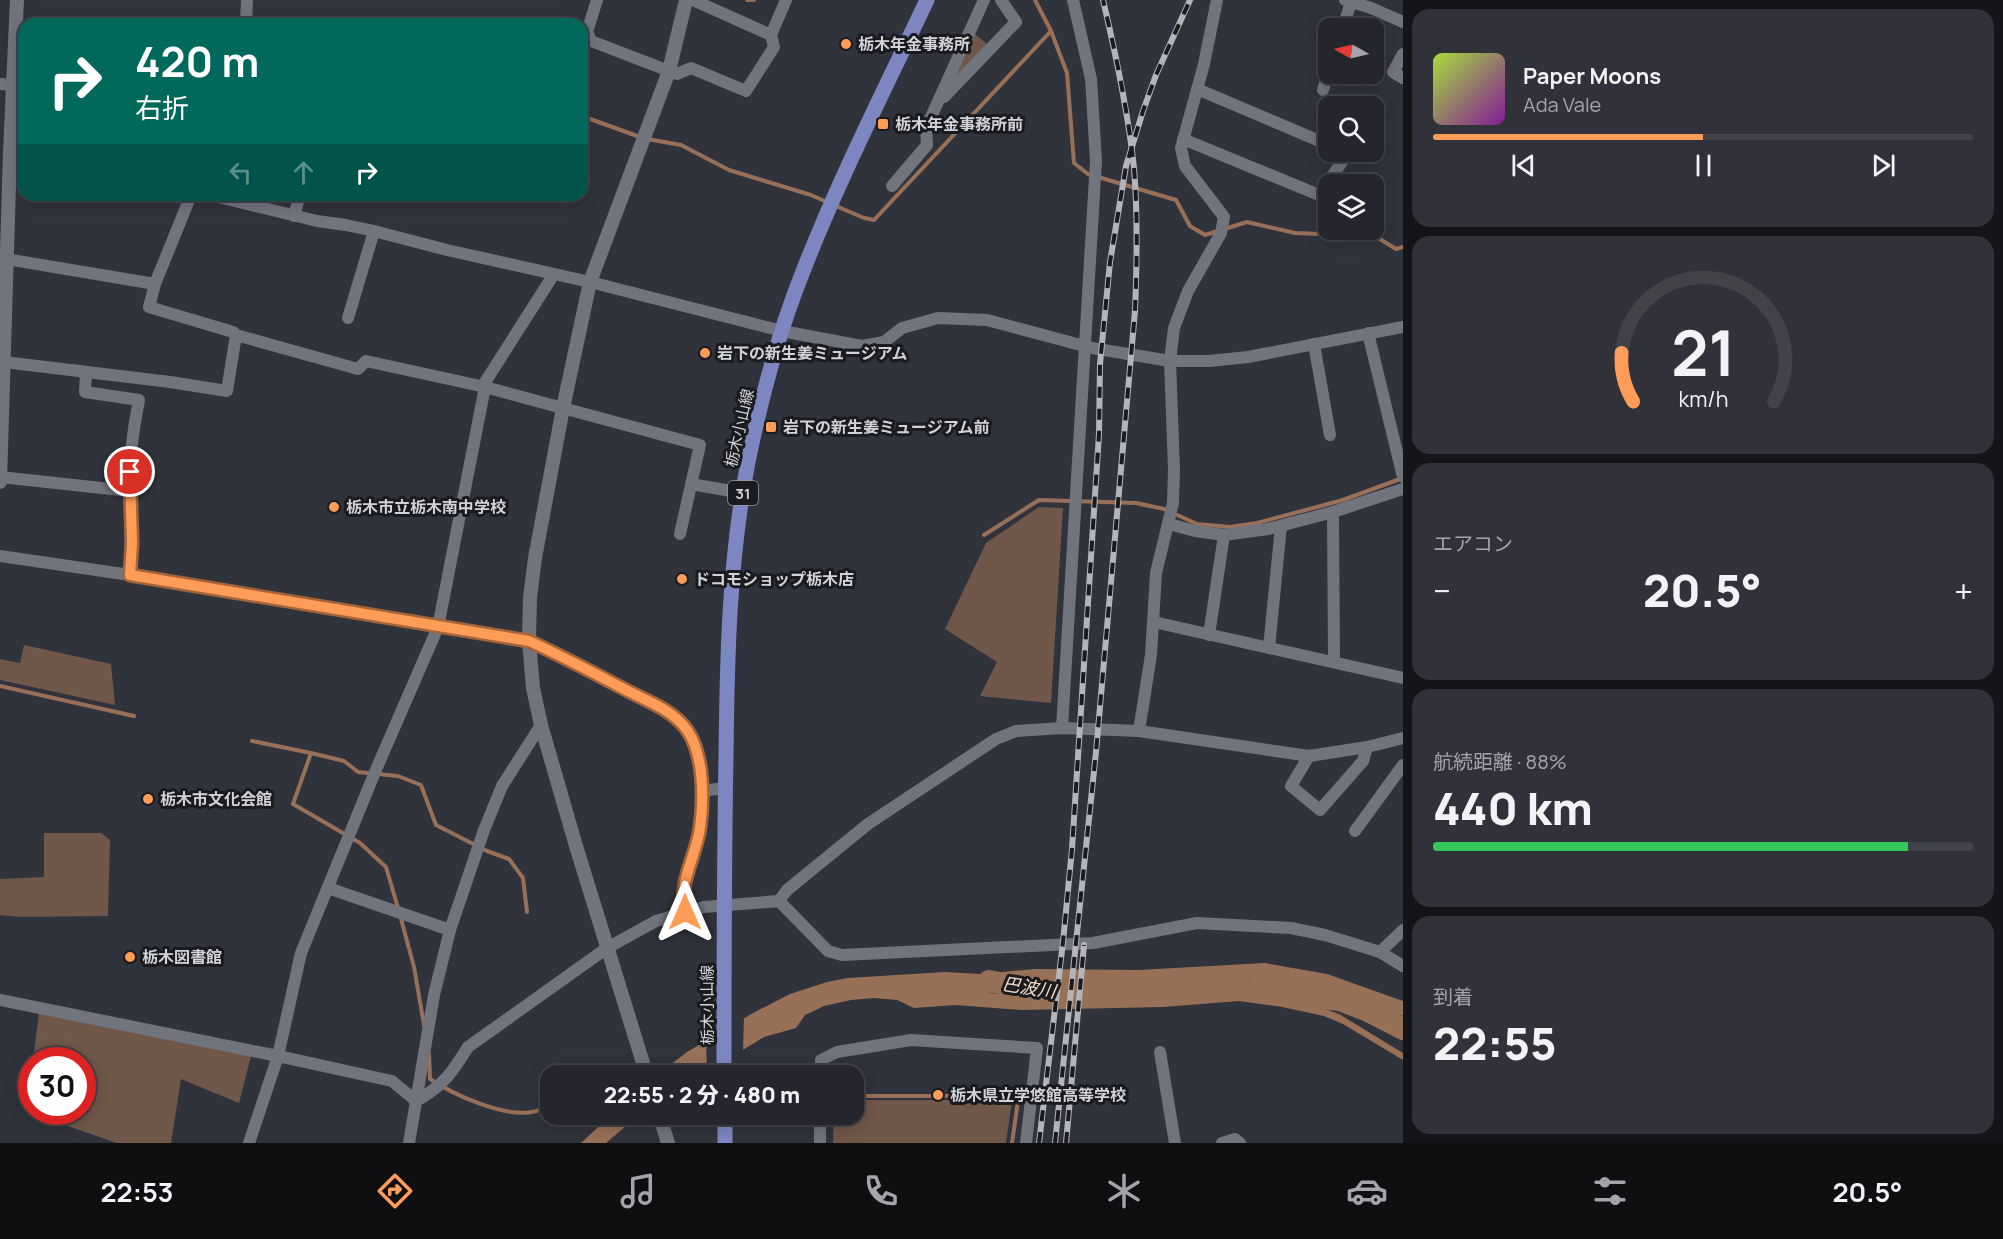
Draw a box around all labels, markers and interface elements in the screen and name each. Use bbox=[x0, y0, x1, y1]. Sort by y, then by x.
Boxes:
north arrow bbox=[1318, 18, 1384, 84]
map controls bbox=[1318, 18, 1384, 240]
text: 420 m bbox=[135, 32, 259, 90]
place label: 栃木年金事務所 bbox=[858, 33, 970, 55]
marker: 栃木年金事務所 bbox=[839, 37, 853, 51]
icon: right bbox=[36, 42, 114, 120]
text: Paper Moons bbox=[1523, 61, 1661, 91]
text: 右折 bbox=[135, 89, 189, 126]
text: Ada Vale bbox=[1523, 91, 1601, 118]
button: search bbox=[1318, 96, 1384, 162]
place label: 栃木年金事務所前 bbox=[895, 113, 1023, 135]
marker: 栃木年金事務所前 bbox=[876, 117, 890, 131]
icon: previous bbox=[1507, 149, 1540, 182]
icon: pause bbox=[1687, 149, 1720, 182]
icon: next bbox=[1867, 149, 1900, 182]
icon: left bbox=[224, 156, 257, 189]
icon: ahead bbox=[287, 156, 320, 189]
icon: right bbox=[350, 156, 383, 189]
button: layers bbox=[1318, 174, 1384, 240]
text: 21 bbox=[1671, 309, 1735, 395]
place label: 岩下の新生姜ミュージアム bbox=[717, 342, 908, 364]
marker: 岩下の新生姜ミュージアム bbox=[698, 346, 712, 360]
text: km/h bbox=[1678, 384, 1728, 413]
street label: 栃木小山線 bbox=[719, 387, 759, 469]
place label: 岩下の新生姜ミュージアム前 bbox=[783, 416, 990, 438]
marker: 岩下の新生姜ミュージアム前 bbox=[764, 420, 778, 434]
pin bbox=[104, 446, 155, 497]
icon: arrive bbox=[113, 455, 146, 488]
road number: 31 bbox=[728, 481, 758, 505]
place label: 栃木市立栃木南中学校 bbox=[346, 496, 506, 518]
marker: 栃木市立栃木南中学校 bbox=[327, 500, 341, 514]
text: エアコン bbox=[1433, 530, 1513, 557]
text: 20.5° bbox=[1643, 559, 1762, 621]
place label: ドコモショップ栃木店 bbox=[694, 568, 854, 590]
text: − bbox=[1433, 568, 1451, 613]
text: + bbox=[1954, 568, 1973, 613]
marker: ドコモショップ栃木店 bbox=[675, 572, 689, 586]
text: 航続距離 · 88% bbox=[1433, 748, 1567, 775]
text: 440 km bbox=[1433, 777, 1593, 839]
place label: 栃木市文化会館 bbox=[160, 788, 272, 810]
marker: 栃木市文化会館 bbox=[141, 792, 155, 806]
position arrow bbox=[653, 880, 717, 944]
place label: 栃木図書館 bbox=[142, 946, 222, 968]
marker: 栃木図書館 bbox=[123, 950, 137, 964]
street label: 栃木小山線 bbox=[696, 965, 718, 1045]
water label: 巴波川 bbox=[1000, 971, 1060, 1003]
text: 到着 bbox=[1433, 983, 1473, 1010]
text: 22:55 bbox=[1433, 1012, 1556, 1074]
speed limit sign: 30 bbox=[18, 1047, 96, 1125]
text: 22:55 · 2 分 · 480 m bbox=[604, 1080, 800, 1110]
place label: 栃木県立学悠館高等学校 bbox=[950, 1084, 1126, 1106]
marker: 栃木県立学悠館高等学校 bbox=[931, 1088, 945, 1102]
icon: directions bbox=[374, 1170, 416, 1212]
icon: music bbox=[617, 1170, 659, 1212]
icon: phone bbox=[860, 1170, 902, 1212]
icon: climate bbox=[1103, 1170, 1145, 1212]
icon: car bbox=[1346, 1170, 1388, 1212]
icon: filters bbox=[1589, 1170, 1631, 1212]
text: 22:53 bbox=[101, 1173, 173, 1210]
text: 20.5° bbox=[1832, 1173, 1902, 1210]

